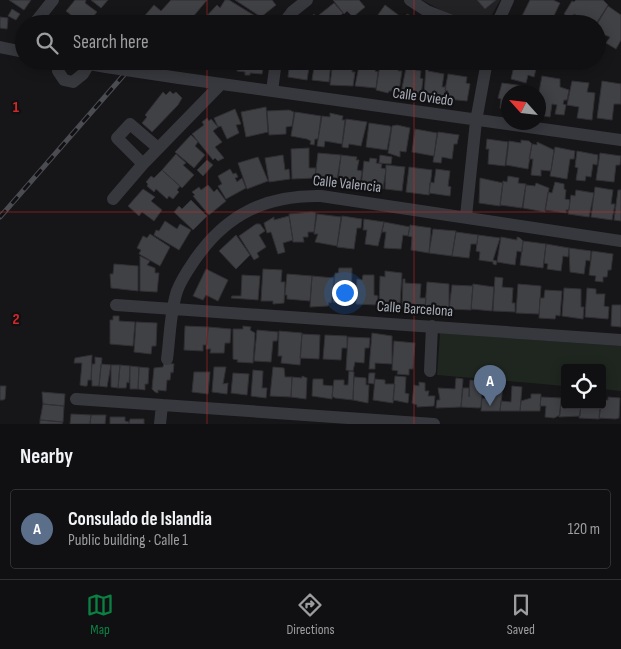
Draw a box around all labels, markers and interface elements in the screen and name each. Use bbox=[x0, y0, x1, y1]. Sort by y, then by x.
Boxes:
search box bbox=[15, 15, 606, 70]
icon: search bbox=[33, 29, 61, 57]
text: Search here bbox=[73, 31, 149, 54]
street label: Calle Oviedo bbox=[391, 83, 455, 111]
north arrow bbox=[501, 85, 546, 130]
text: 1 bbox=[13, 98, 20, 117]
street label: Calle Valencia bbox=[312, 171, 382, 197]
your location bbox=[332, 280, 358, 306]
street label: Calle Barcelona bbox=[376, 297, 454, 321]
text: 2 bbox=[12, 310, 20, 329]
map controls bbox=[561, 364, 606, 409]
button: locate bbox=[561, 364, 606, 409]
pin: A bbox=[474, 365, 506, 406]
text: Nearby bbox=[20, 444, 73, 469]
text: Consulado de Islandia bbox=[68, 508, 212, 531]
text: A bbox=[33, 520, 41, 539]
text: 120 m bbox=[568, 520, 600, 539]
text: Public building · Calle 1 bbox=[68, 531, 188, 550]
tab: Map bbox=[86, 591, 114, 638]
tab: Directions bbox=[286, 591, 335, 638]
tab: Saved bbox=[507, 591, 535, 638]

